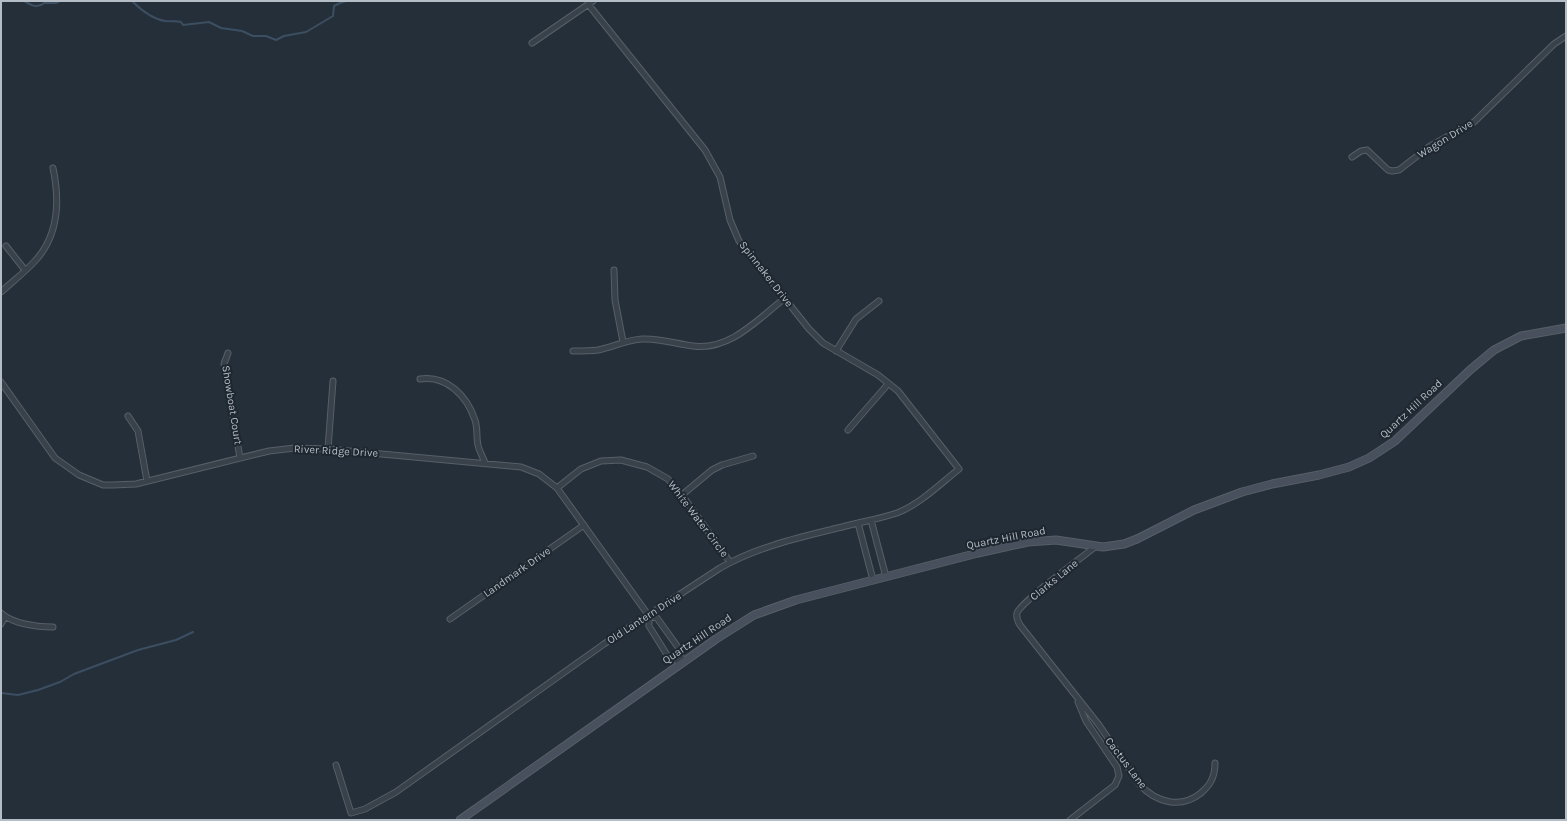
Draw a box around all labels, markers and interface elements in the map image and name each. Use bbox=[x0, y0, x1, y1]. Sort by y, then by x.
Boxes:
street label: Wagon Drive bbox=[1415, 117, 1475, 161]
street label: Spinnaker Drive bbox=[736, 239, 796, 310]
street label: Showboat Court bbox=[219, 364, 245, 446]
street label: Quartz Hill Road bbox=[1377, 377, 1445, 441]
street label: River Ridge Drive bbox=[293, 442, 379, 460]
street label: White Water Circle bbox=[665, 478, 731, 560]
street label: Quartz Hill Road bbox=[965, 524, 1047, 552]
street label: Landmark Drive bbox=[481, 544, 553, 600]
street label: Clarks Lane bbox=[1027, 557, 1081, 603]
street label: Old Lantern Drive bbox=[604, 589, 684, 647]
street label: Quartz Hill Road bbox=[660, 611, 734, 667]
street label: Cactus Lane bbox=[1102, 735, 1150, 792]

